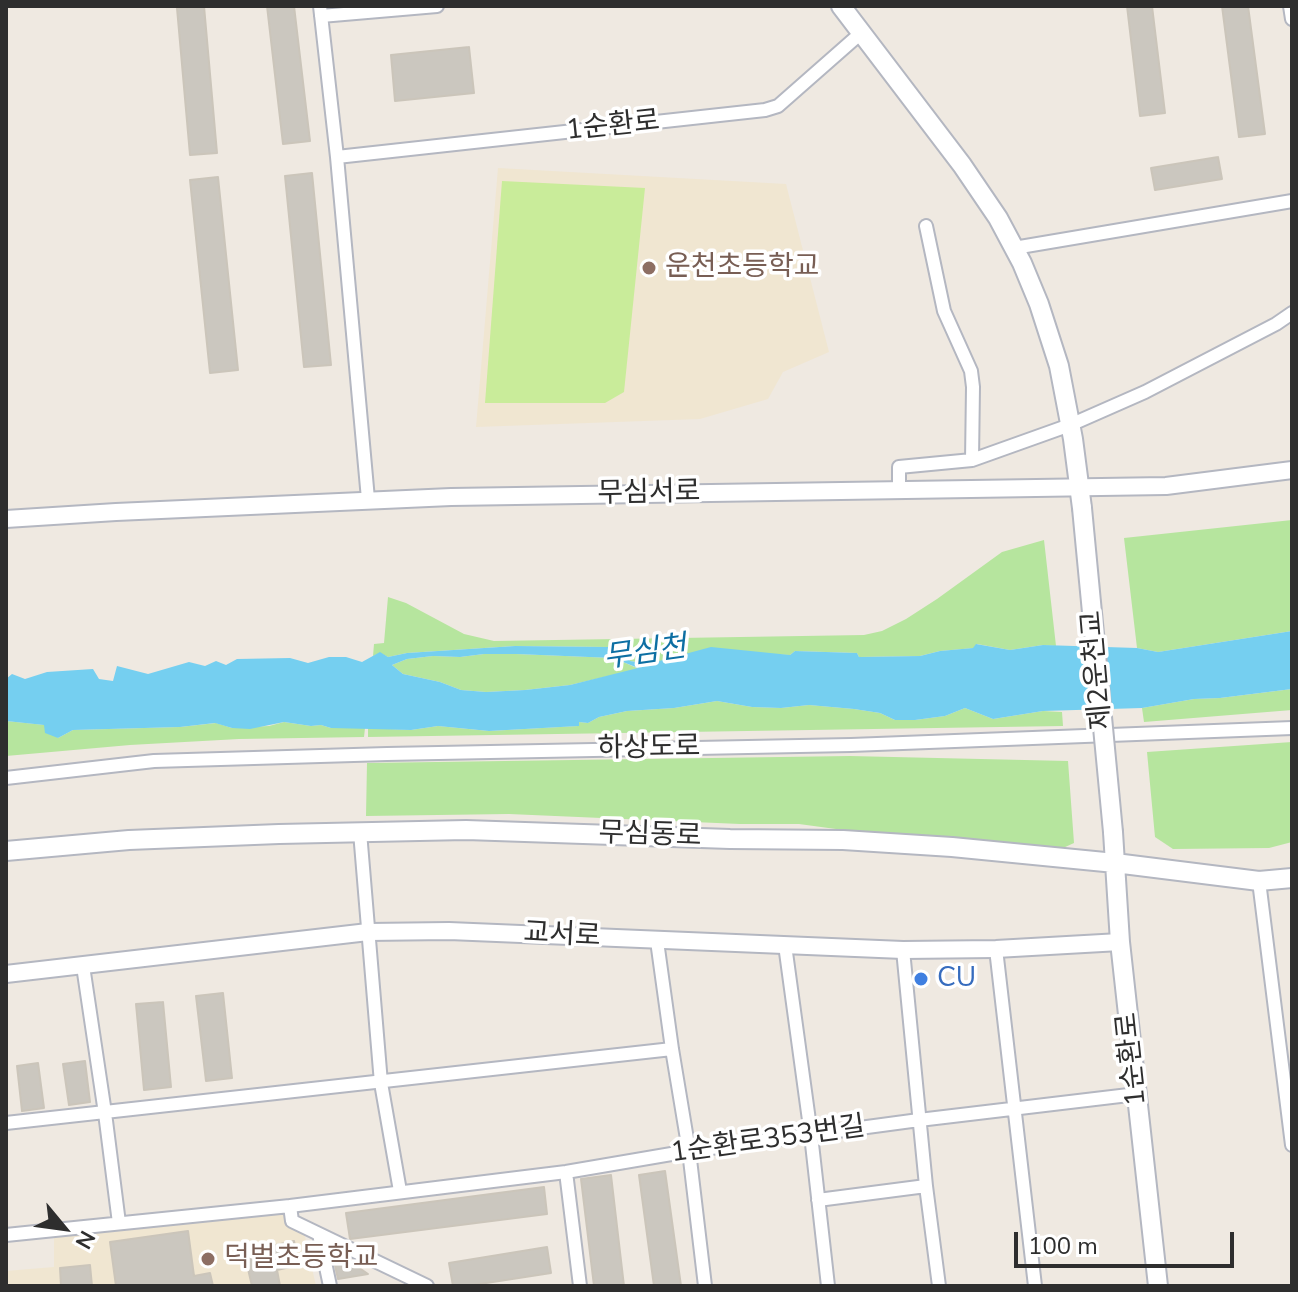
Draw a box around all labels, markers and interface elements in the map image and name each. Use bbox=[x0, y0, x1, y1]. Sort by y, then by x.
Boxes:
street label: 1순환로 bbox=[564, 105, 662, 149]
place label: 운천초등학교 bbox=[665, 251, 820, 285]
marker: 운천초등학교 bbox=[640, 259, 658, 277]
street label: 무심서로 bbox=[597, 476, 701, 512]
street label: 제2운천교 bbox=[1076, 609, 1120, 731]
water label: 무심천 bbox=[601, 630, 689, 678]
street label: 하상도로 bbox=[597, 731, 701, 767]
street label: 무심동로 bbox=[598, 817, 702, 855]
street label: 교서로 bbox=[523, 917, 601, 955]
place label: CU bbox=[937, 962, 976, 996]
marker: CU bbox=[912, 970, 930, 988]
street label: 1순환로 bbox=[1111, 1010, 1155, 1108]
street label: 1순환로353번길 bbox=[669, 1111, 867, 1171]
north arrow bbox=[24, 1188, 104, 1268]
scale bar bbox=[1018, 1216, 1238, 1266]
text: N bbox=[68, 1225, 102, 1254]
text: 100 m bbox=[1028, 1230, 1098, 1262]
place label: 덕벌초등학교 bbox=[224, 1242, 379, 1276]
marker: 덕벌초등학교 bbox=[199, 1250, 217, 1268]

